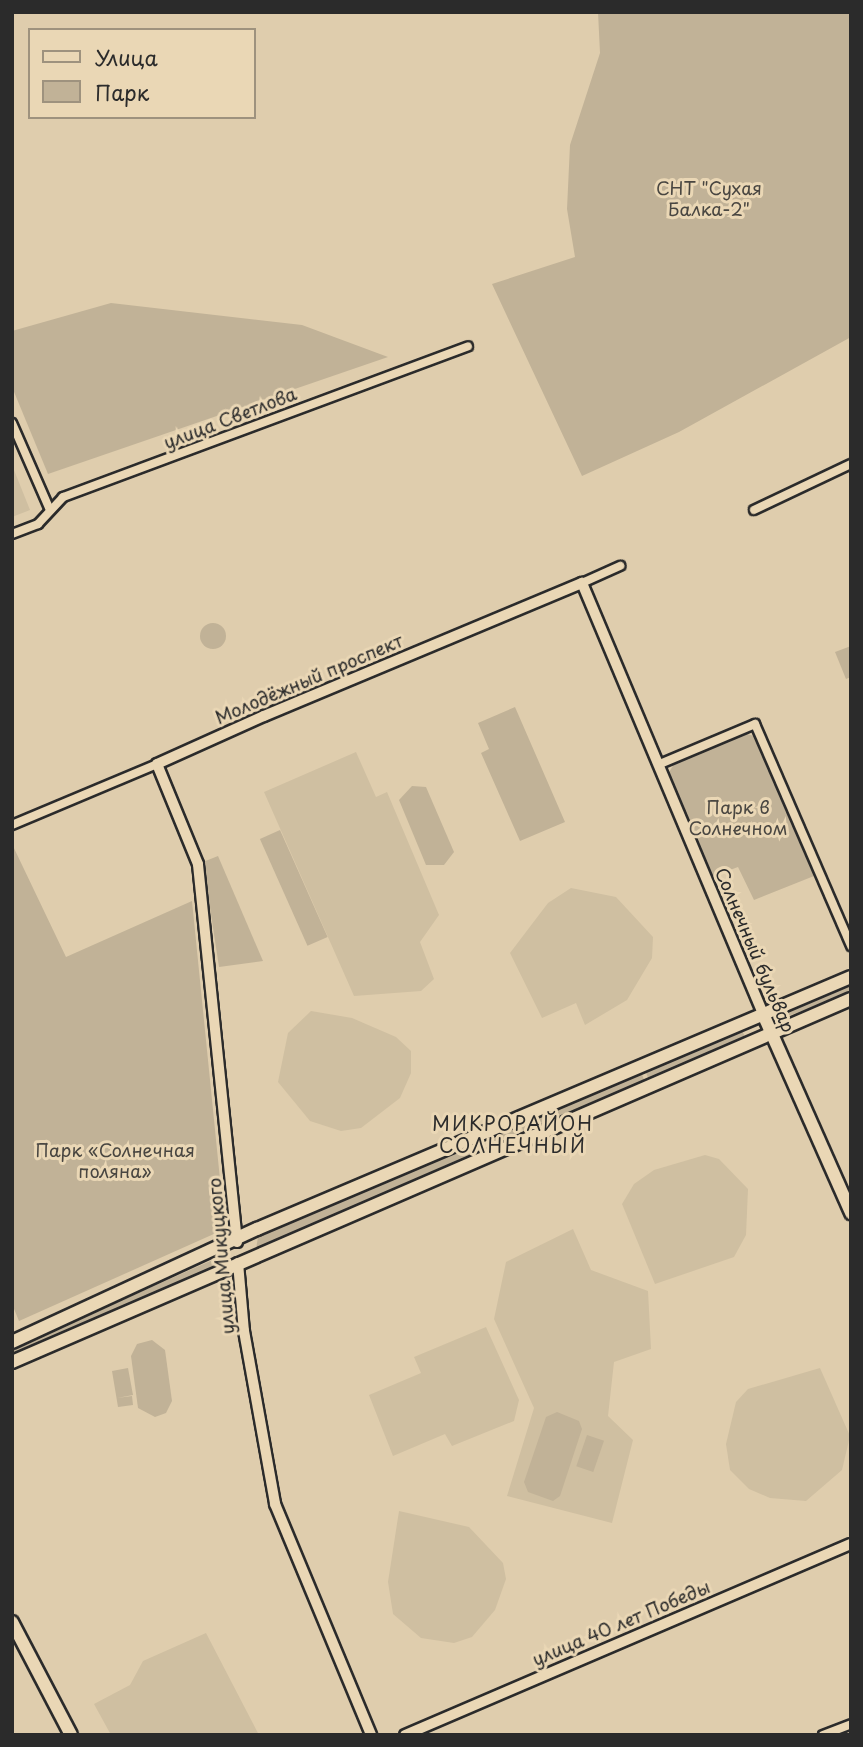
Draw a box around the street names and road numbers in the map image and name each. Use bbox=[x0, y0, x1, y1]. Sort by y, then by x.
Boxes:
street label: улица Светлова bbox=[160, 383, 300, 453]
street label: Молодёжный проспект bbox=[212, 630, 406, 728]
street label: Солнечный бульвар bbox=[711, 865, 799, 1035]
street label: улица Микуцкого bbox=[203, 1176, 239, 1336]
street label: улица 40 лет Победы bbox=[528, 1576, 714, 1670]

